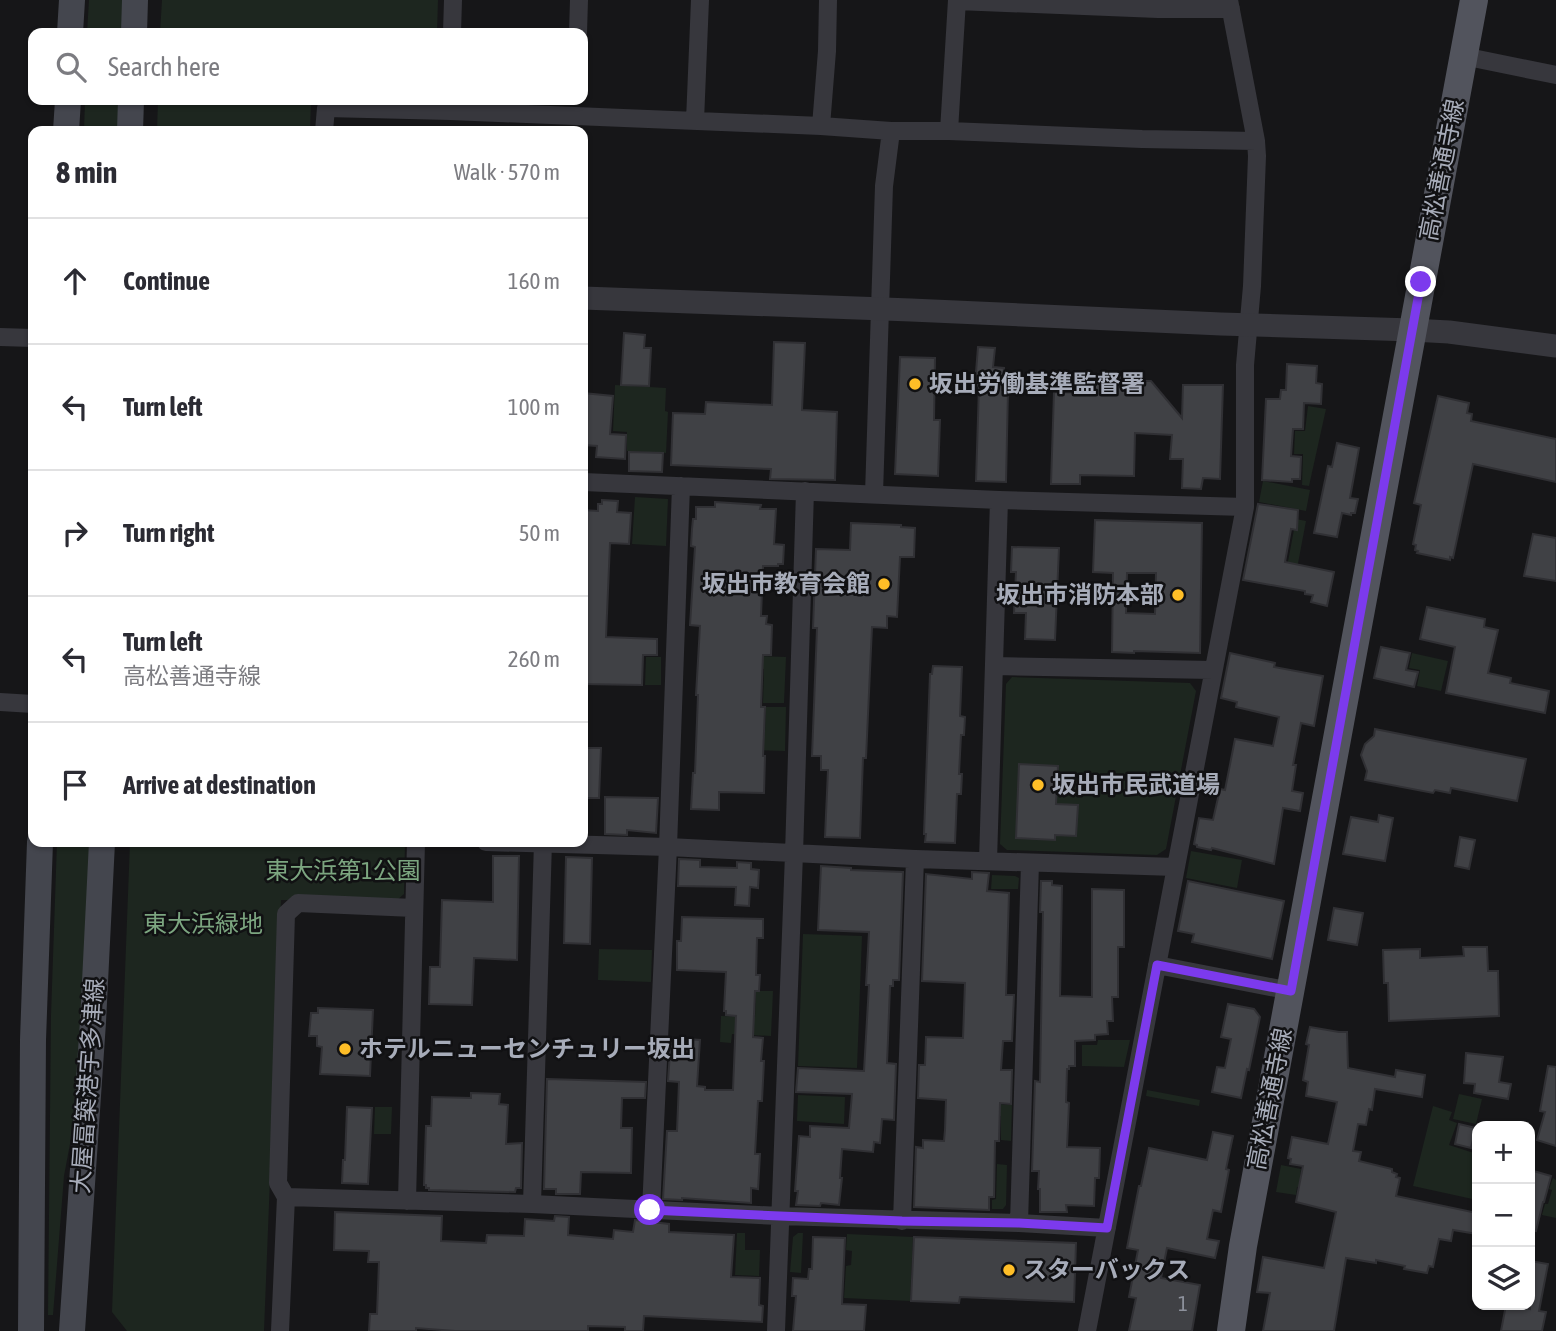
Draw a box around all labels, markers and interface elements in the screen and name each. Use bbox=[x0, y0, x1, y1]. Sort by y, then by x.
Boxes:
search box bbox=[28, 28, 588, 105]
icon: search bbox=[52, 48, 90, 86]
text: Search here bbox=[108, 52, 220, 82]
street label: 高松善通寺線 bbox=[1415, 97, 1468, 243]
text: 8 min bbox=[56, 155, 117, 189]
text: Walk · 570 m bbox=[454, 159, 560, 185]
icon: ahead bbox=[56, 262, 94, 300]
text: Continue bbox=[123, 266, 210, 296]
route end bbox=[1405, 266, 1436, 297]
text: 160 m bbox=[508, 268, 560, 294]
place label: 坂出労働基準監督署 bbox=[929, 370, 1145, 397]
marker: 坂出労働基準監督署 bbox=[907, 376, 923, 392]
icon: left bbox=[56, 388, 94, 426]
text: Turn left bbox=[123, 392, 203, 422]
text: 100 m bbox=[508, 394, 560, 420]
icon: right bbox=[56, 514, 94, 552]
text: Turn right bbox=[123, 518, 214, 548]
text: 50 m bbox=[519, 520, 560, 546]
place label: 坂出市教育会館 bbox=[702, 570, 870, 597]
marker: 坂出市教育会館 bbox=[876, 576, 892, 592]
place label: 坂出市消防本部 bbox=[996, 581, 1164, 608]
marker: 坂出市消防本部 bbox=[1170, 587, 1186, 603]
text: Turn left bbox=[123, 627, 203, 657]
icon: left bbox=[56, 640, 94, 678]
text: 260 m bbox=[508, 646, 560, 672]
text: 高松善通寺線 bbox=[123, 663, 261, 689]
icon: arrive bbox=[56, 766, 94, 804]
text: Arrive at destination bbox=[123, 770, 316, 800]
place label: 坂出市民武道場 bbox=[1052, 771, 1220, 798]
marker: 坂出市民武道場 bbox=[1030, 777, 1046, 793]
park label: 東大浜第1公園 bbox=[265, 857, 421, 884]
park label: 東大浜緑地 bbox=[143, 910, 263, 937]
street label: 大屋冨築港宇多津線 bbox=[67, 977, 109, 1195]
street label: 高松善通寺線 bbox=[1243, 1026, 1296, 1172]
place label: ホテルニューセンチュリー坂出 bbox=[359, 1035, 695, 1062]
marker: ホテルニューセンチュリー坂出 bbox=[337, 1041, 353, 1057]
map controls bbox=[1472, 1121, 1535, 1310]
button: + bbox=[1472, 1121, 1535, 1184]
button: − bbox=[1472, 1184, 1535, 1247]
route start bbox=[634, 1194, 665, 1225]
button: layers bbox=[1472, 1247, 1535, 1310]
place label: スターバックス bbox=[1023, 1256, 1190, 1283]
marker: スターバックス bbox=[1001, 1262, 1017, 1278]
house number: 1 bbox=[1178, 1291, 1188, 1315]

